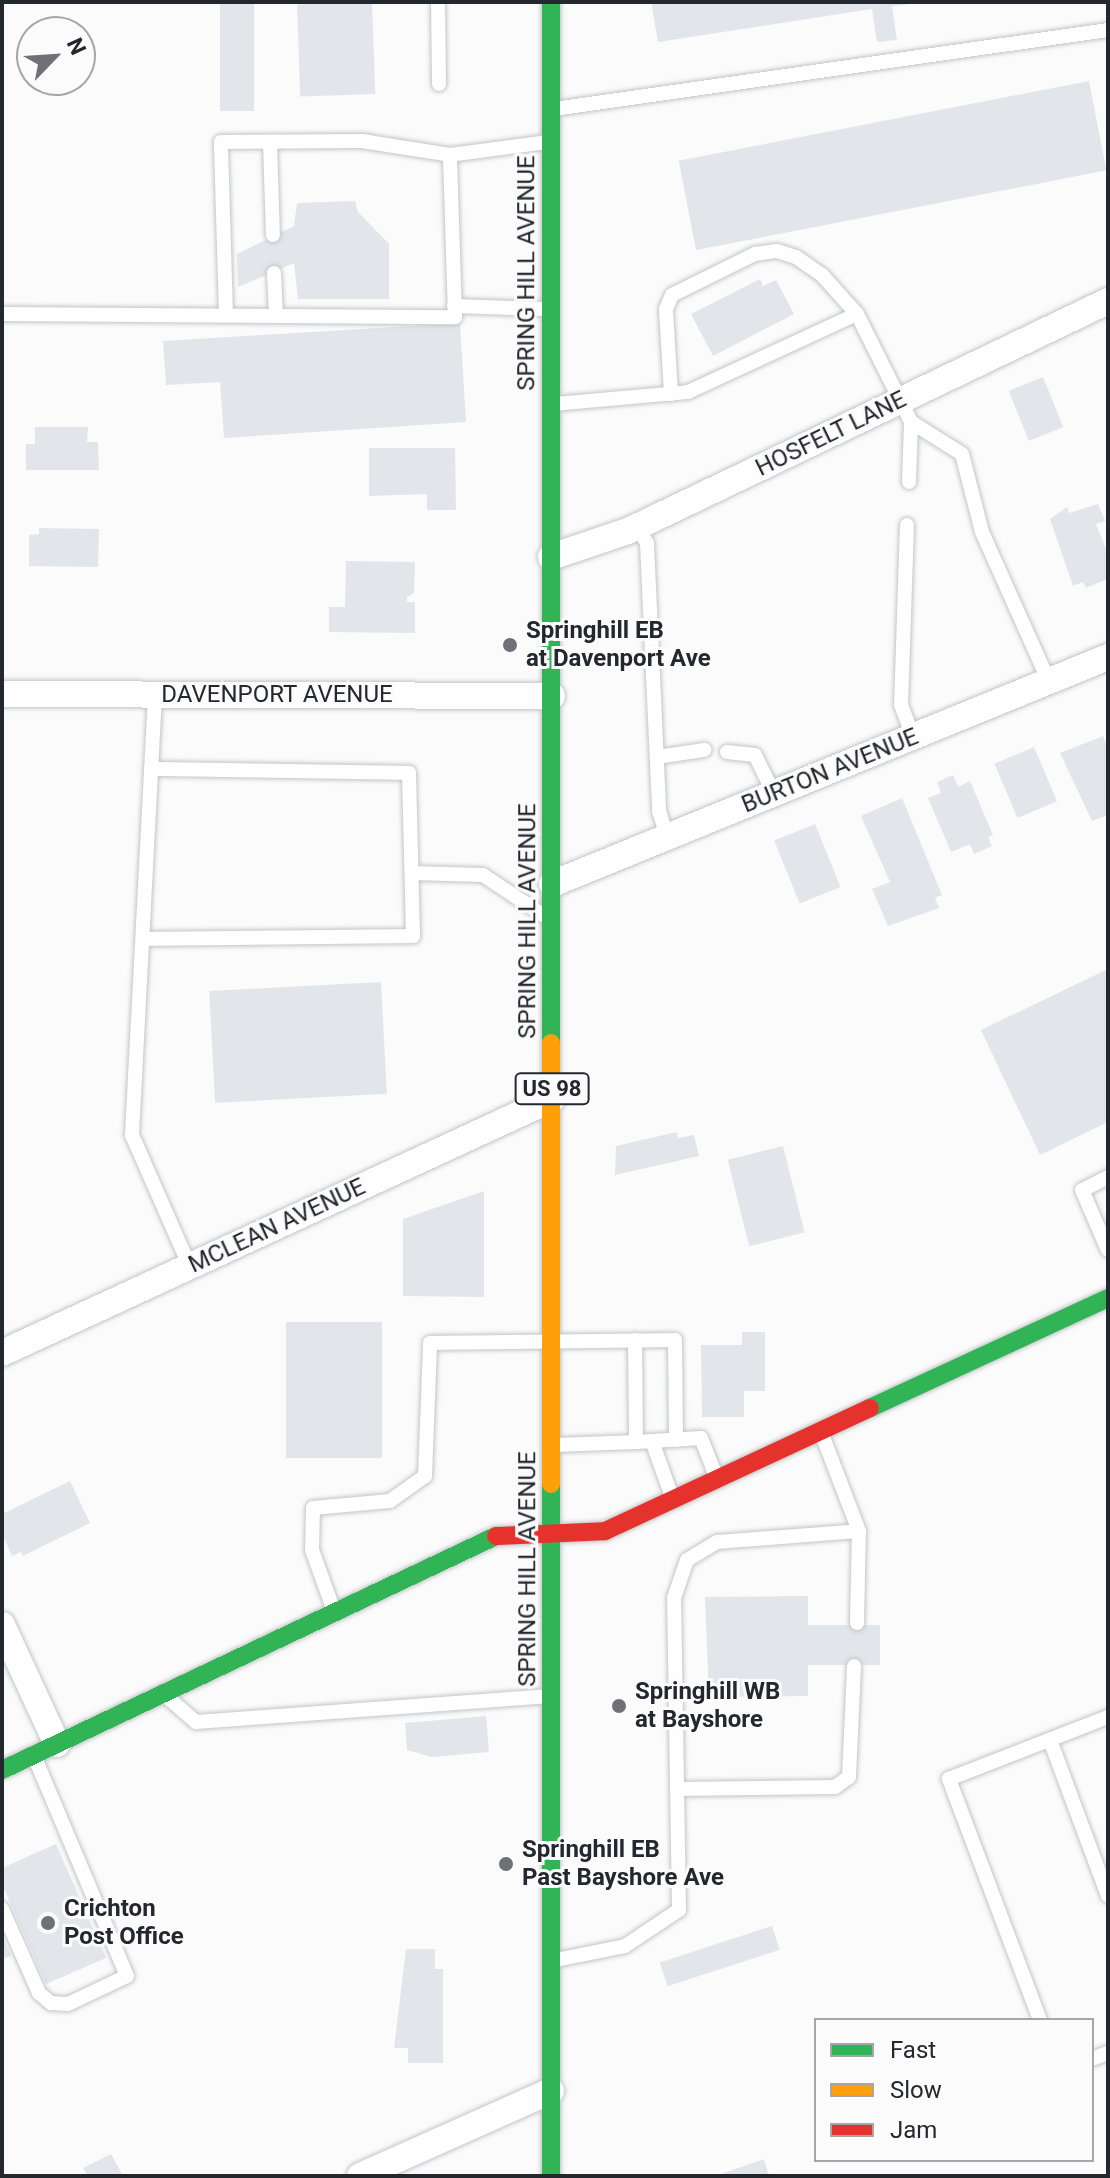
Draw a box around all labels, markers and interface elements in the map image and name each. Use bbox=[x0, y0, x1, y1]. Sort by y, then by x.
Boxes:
north arrow bbox=[16, 16, 96, 96]
text: N bbox=[62, 34, 91, 59]
street label: SPRING HILL AVENUE bbox=[513, 155, 541, 391]
street label: HOSFELT LANE bbox=[751, 385, 911, 483]
place label: Springhill EB at Davenport Ave bbox=[526, 617, 711, 673]
marker: Springhill EB at Davenport Ave bbox=[501, 636, 519, 654]
street label: DAVENPORT AVENUE bbox=[161, 681, 393, 709]
street label: BURTON AVENUE bbox=[738, 722, 922, 820]
street label: SPRING HILL AVENUE bbox=[514, 803, 542, 1039]
road number: US 98 bbox=[514, 1071, 590, 1107]
street label: MCLEAN AVENUE bbox=[184, 1172, 370, 1280]
street label: SPRING HILL AVENUE bbox=[514, 1451, 542, 1687]
place label: Springhill WB at Bayshore bbox=[635, 1678, 780, 1734]
marker: Springhill WB at Bayshore bbox=[610, 1697, 628, 1715]
place label: Springhill EB Past Bayshore Ave bbox=[522, 1836, 724, 1892]
marker: Springhill EB Past Bayshore Ave bbox=[497, 1855, 515, 1873]
place label: Crichton Post Office bbox=[64, 1895, 184, 1951]
marker: Crichton Post Office bbox=[39, 1914, 57, 1932]
legend bbox=[814, 2018, 1094, 2162]
text: Fast bbox=[890, 2036, 936, 2064]
text: Slow bbox=[890, 2076, 942, 2104]
text: Jam bbox=[890, 2116, 937, 2144]

